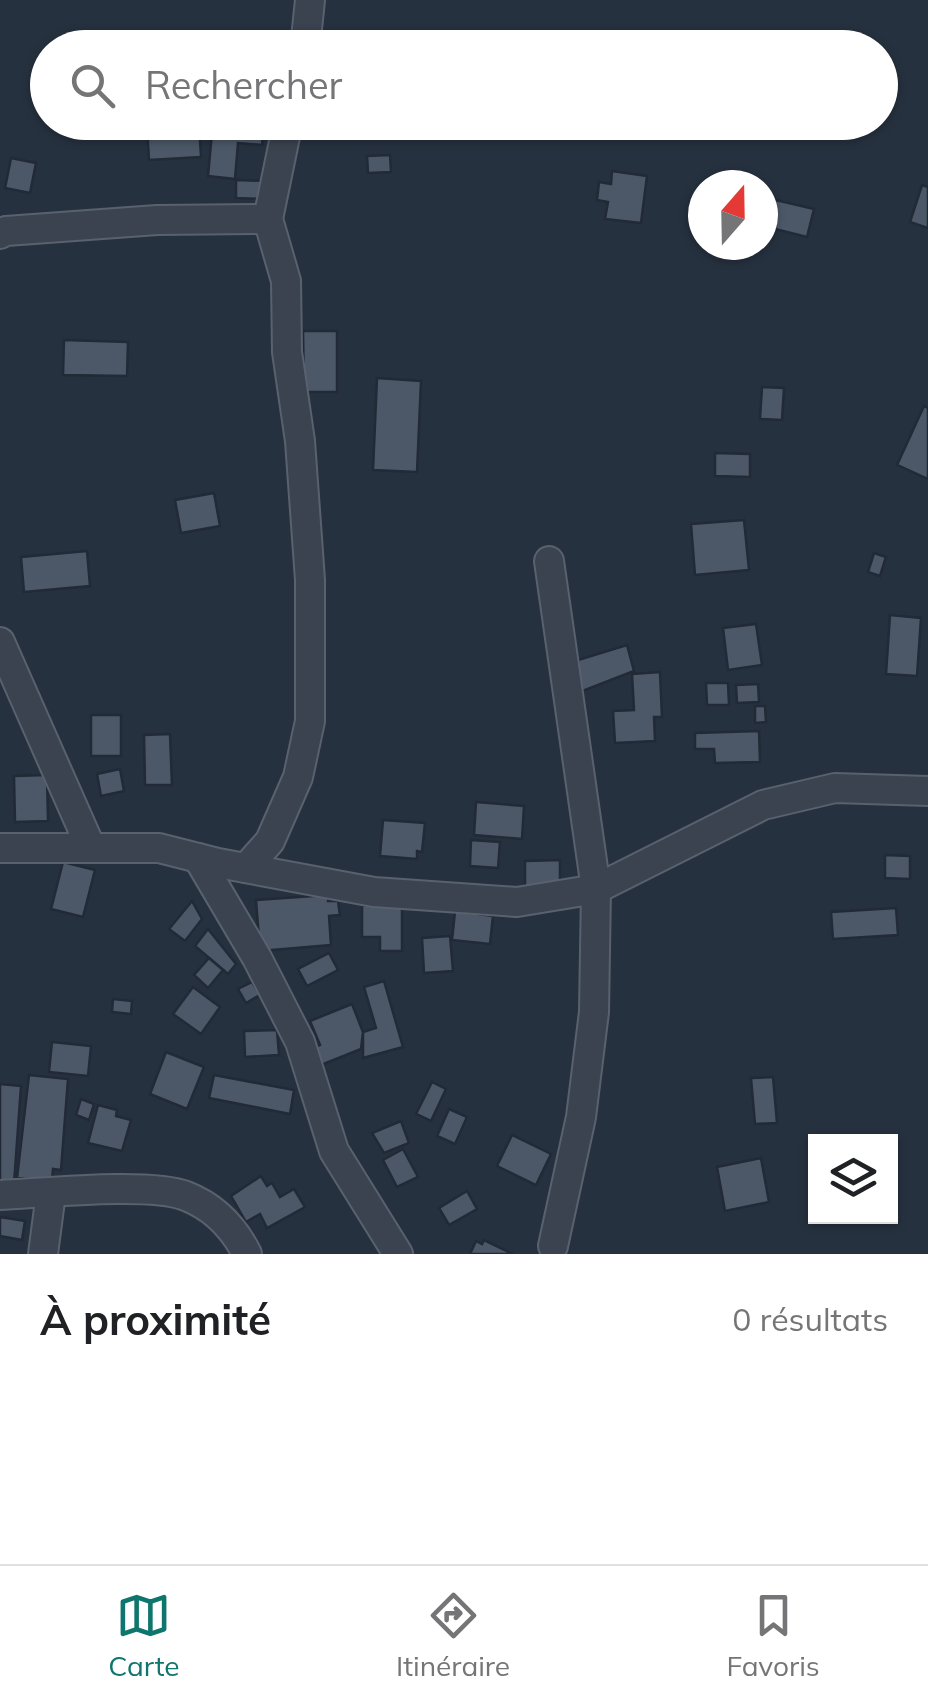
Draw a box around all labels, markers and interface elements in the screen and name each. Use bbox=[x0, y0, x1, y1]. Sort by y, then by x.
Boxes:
search box bbox=[30, 30, 898, 140]
icon: search bbox=[65, 58, 120, 113]
text: Rechercher bbox=[145, 61, 342, 109]
north arrow bbox=[688, 170, 778, 260]
map controls bbox=[808, 1134, 898, 1224]
button: layers bbox=[808, 1134, 898, 1224]
text: À proximité bbox=[40, 1293, 271, 1346]
text: 0 résultats bbox=[732, 1299, 888, 1339]
tab: Carte bbox=[108, 1588, 180, 1683]
tab: Itinéraire bbox=[396, 1588, 510, 1683]
tab: Favoris bbox=[727, 1588, 820, 1683]

